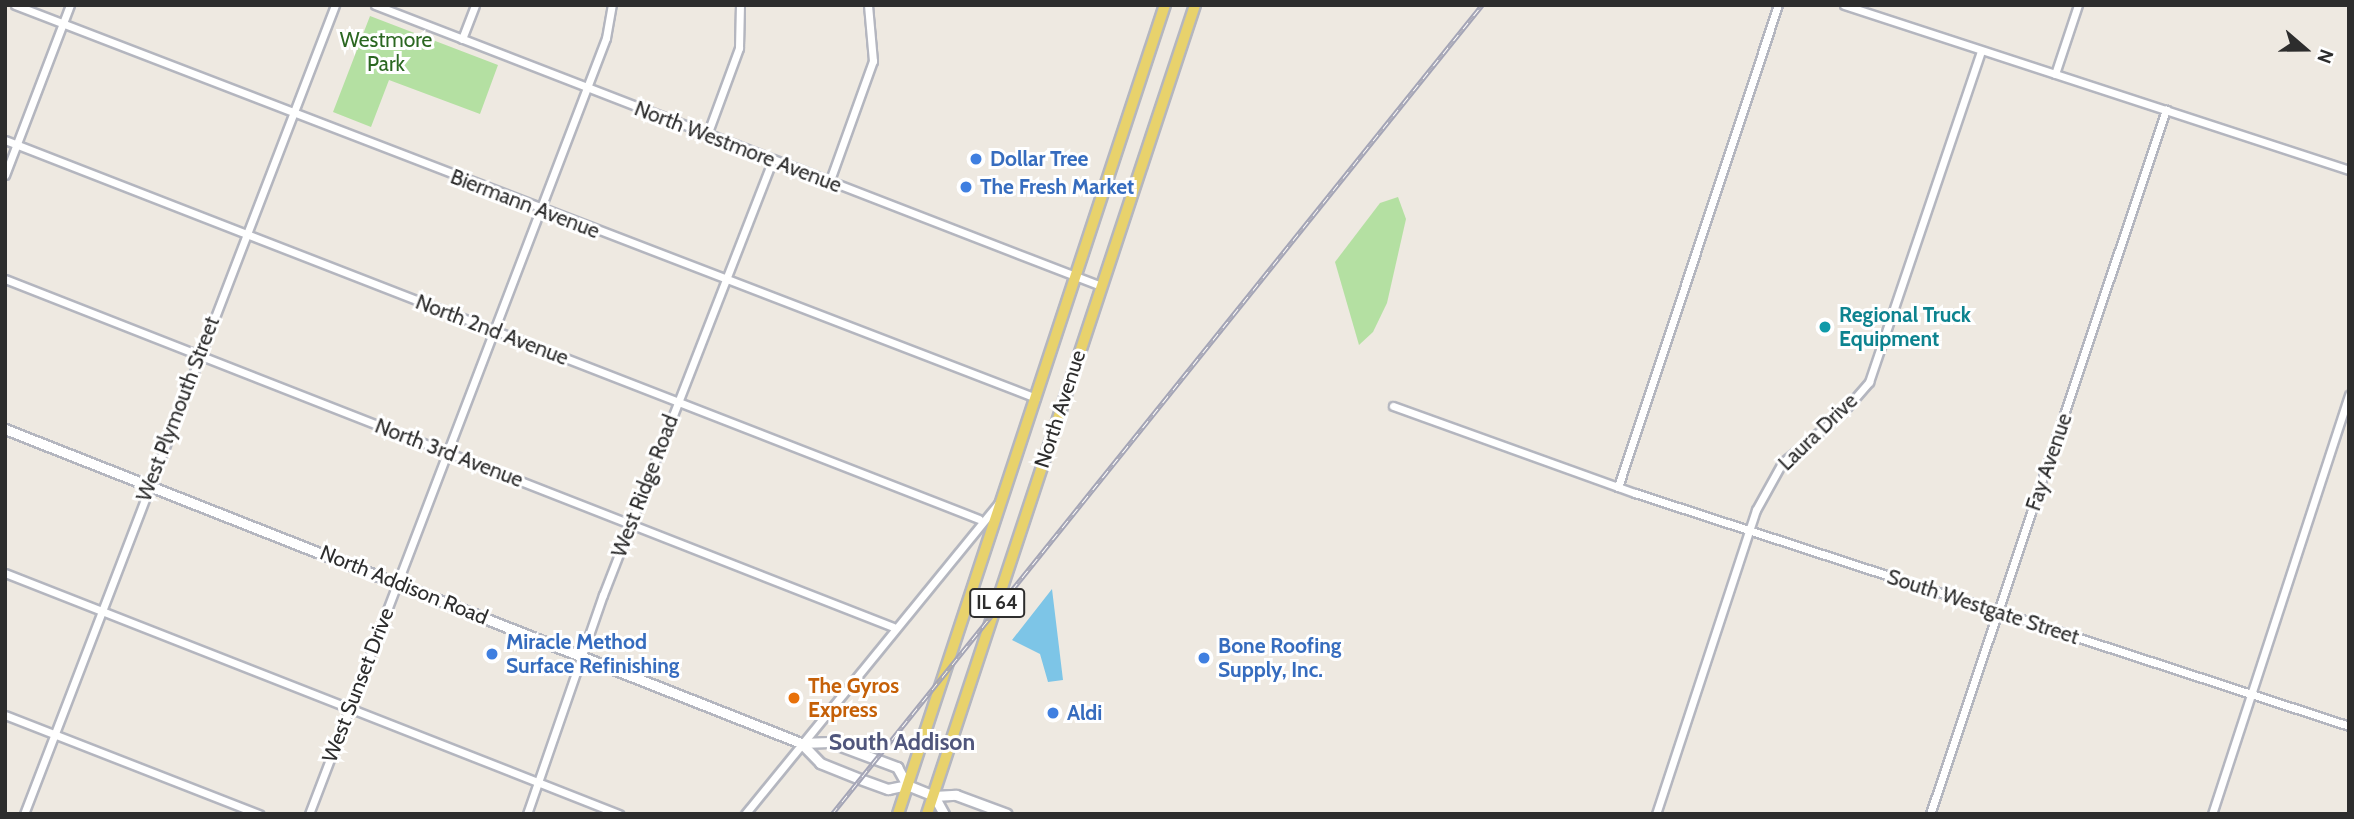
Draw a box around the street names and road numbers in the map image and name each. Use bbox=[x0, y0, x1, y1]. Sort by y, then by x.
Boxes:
street label: North Westmore Avenue bbox=[631, 96, 845, 198]
street label: Biermann Avenue bbox=[447, 164, 603, 244]
street label: North 2nd Avenue bbox=[412, 289, 572, 371]
street label: West Plymouth Street bbox=[131, 313, 225, 505]
street label: North Avenue bbox=[1029, 347, 1091, 471]
street label: Laura Drive bbox=[1773, 388, 1863, 476]
street label: Fay Avenue bbox=[2021, 410, 2077, 514]
street label: West Ridge Road bbox=[606, 411, 684, 561]
street label: North 3rd Avenue bbox=[371, 413, 527, 493]
street label: North Addison Road bbox=[316, 540, 492, 630]
street label: South Westgate Street bbox=[1884, 564, 2082, 650]
road number: IL 64 bbox=[969, 588, 1025, 618]
street label: West Sunset Drive bbox=[317, 604, 399, 766]

